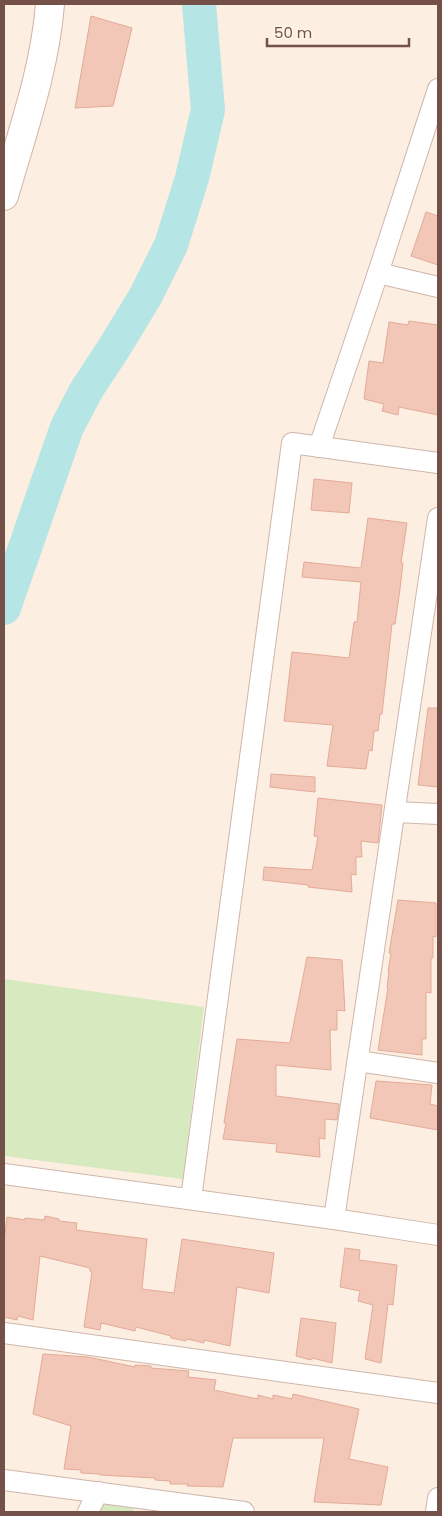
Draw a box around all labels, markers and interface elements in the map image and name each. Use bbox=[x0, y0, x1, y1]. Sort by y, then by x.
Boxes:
scale bar bbox=[267, 15, 410, 47]
text: 50 m bbox=[274, 22, 312, 43]

